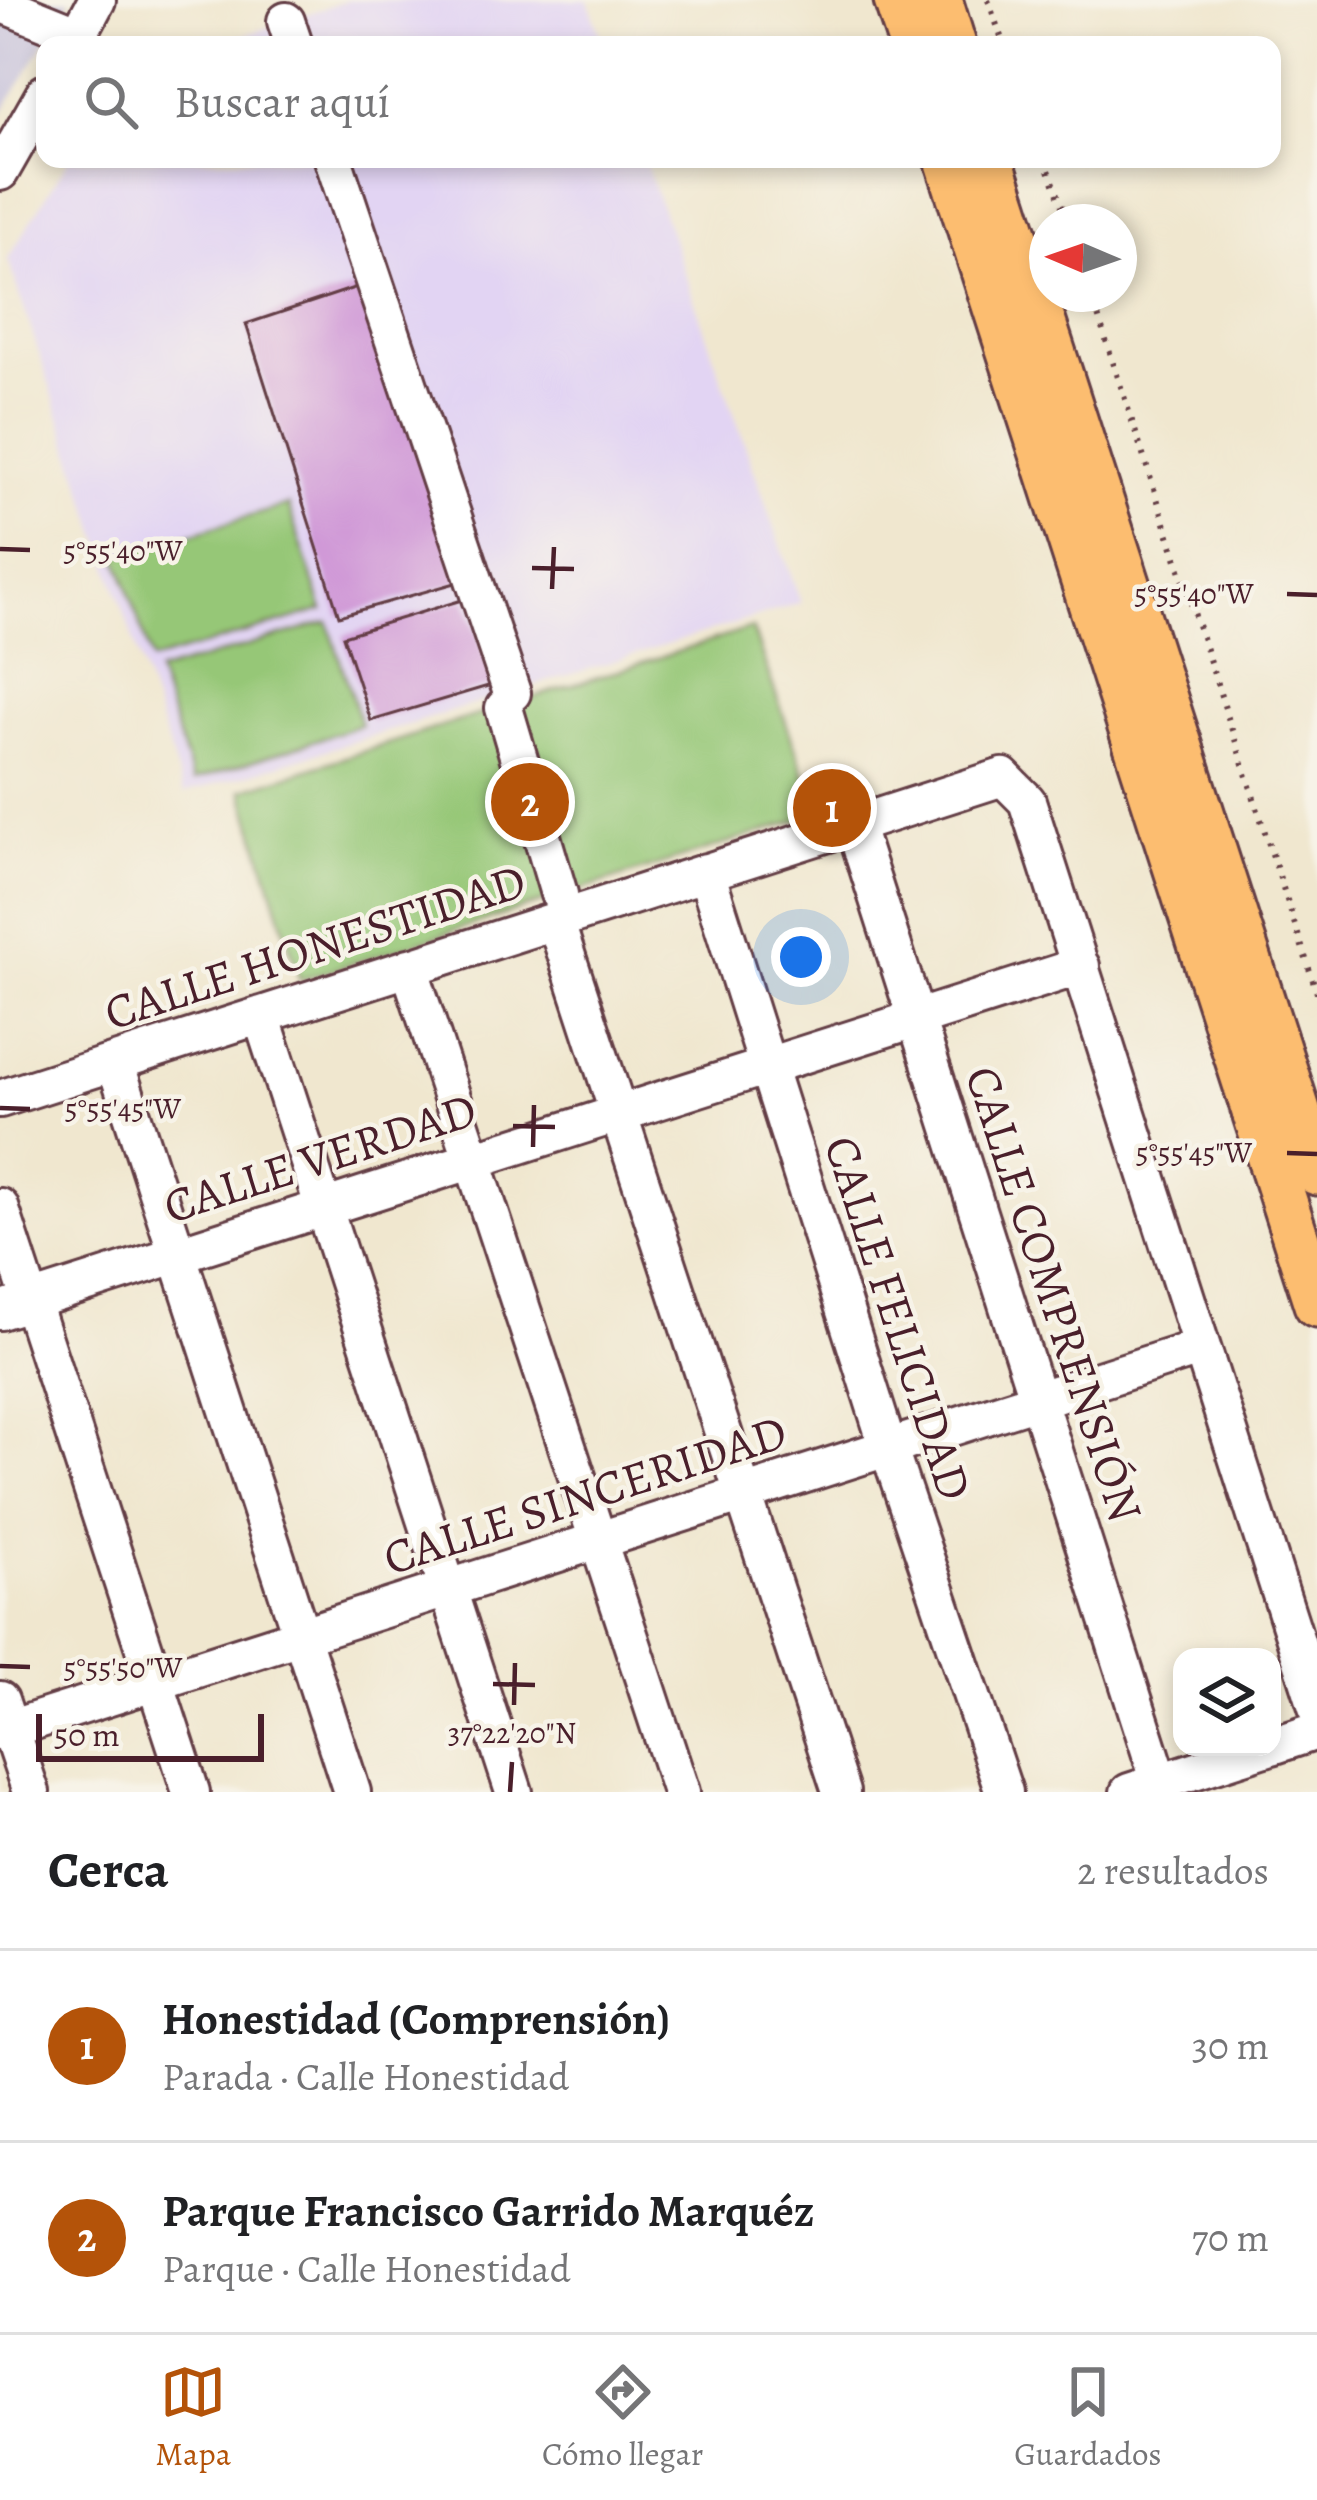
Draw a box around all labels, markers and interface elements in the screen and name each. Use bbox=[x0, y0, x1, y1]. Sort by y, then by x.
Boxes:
search box bbox=[36, 36, 1281, 168]
icon: search bbox=[78, 69, 144, 135]
text: Buscar aquí bbox=[174, 71, 390, 133]
north arrow bbox=[1029, 204, 1137, 312]
text: 5°55'40"W bbox=[63, 531, 183, 571]
text: 5°55'40"W bbox=[1134, 574, 1254, 614]
pin: 2 bbox=[491, 757, 569, 847]
pin: 1 bbox=[793, 763, 871, 853]
street label: CALLE HONESTIDAD bbox=[96, 848, 534, 1046]
your location bbox=[771, 927, 831, 987]
street label: CALLE COMPRENSIÓN bbox=[949, 1058, 1159, 1530]
street label: CALLE VERDAD bbox=[155, 1076, 485, 1240]
text: 5°55'45"W bbox=[65, 1089, 181, 1129]
street label: CALLE FELICIDAD bbox=[808, 1128, 988, 1508]
text: 5°55'45"W bbox=[1136, 1133, 1252, 1173]
street label: CALLE SINCERIDAD bbox=[375, 1399, 795, 1591]
text: 5°55'50"W bbox=[64, 1648, 182, 1688]
map controls bbox=[1173, 1648, 1281, 1756]
button: layers bbox=[1173, 1648, 1281, 1756]
scale bar bbox=[36, 1708, 264, 1761]
text: 50 m bbox=[54, 1712, 120, 1757]
text: 37°22'20"N bbox=[448, 1713, 576, 1753]
text: Cerca bbox=[48, 1835, 169, 1905]
text: 2 resultados bbox=[1077, 1844, 1269, 1897]
text: Honestidad (Comprensión) bbox=[162, 1988, 670, 2050]
text: 1 bbox=[80, 2019, 94, 2072]
text: 30 m bbox=[1192, 2019, 1269, 2072]
text: Parada · Calle Honestidad bbox=[162, 2050, 569, 2103]
text: Parque Francisco Garrido Marquéz bbox=[162, 2180, 814, 2242]
text: 2 bbox=[78, 2211, 96, 2264]
text: 70 m bbox=[1192, 2211, 1269, 2264]
text: Parque · Calle Honestidad bbox=[162, 2242, 571, 2295]
tab: Mapa bbox=[155, 2359, 231, 2476]
tab: Cómo llegar bbox=[542, 2359, 703, 2476]
tab: Guardados bbox=[1014, 2359, 1162, 2476]

